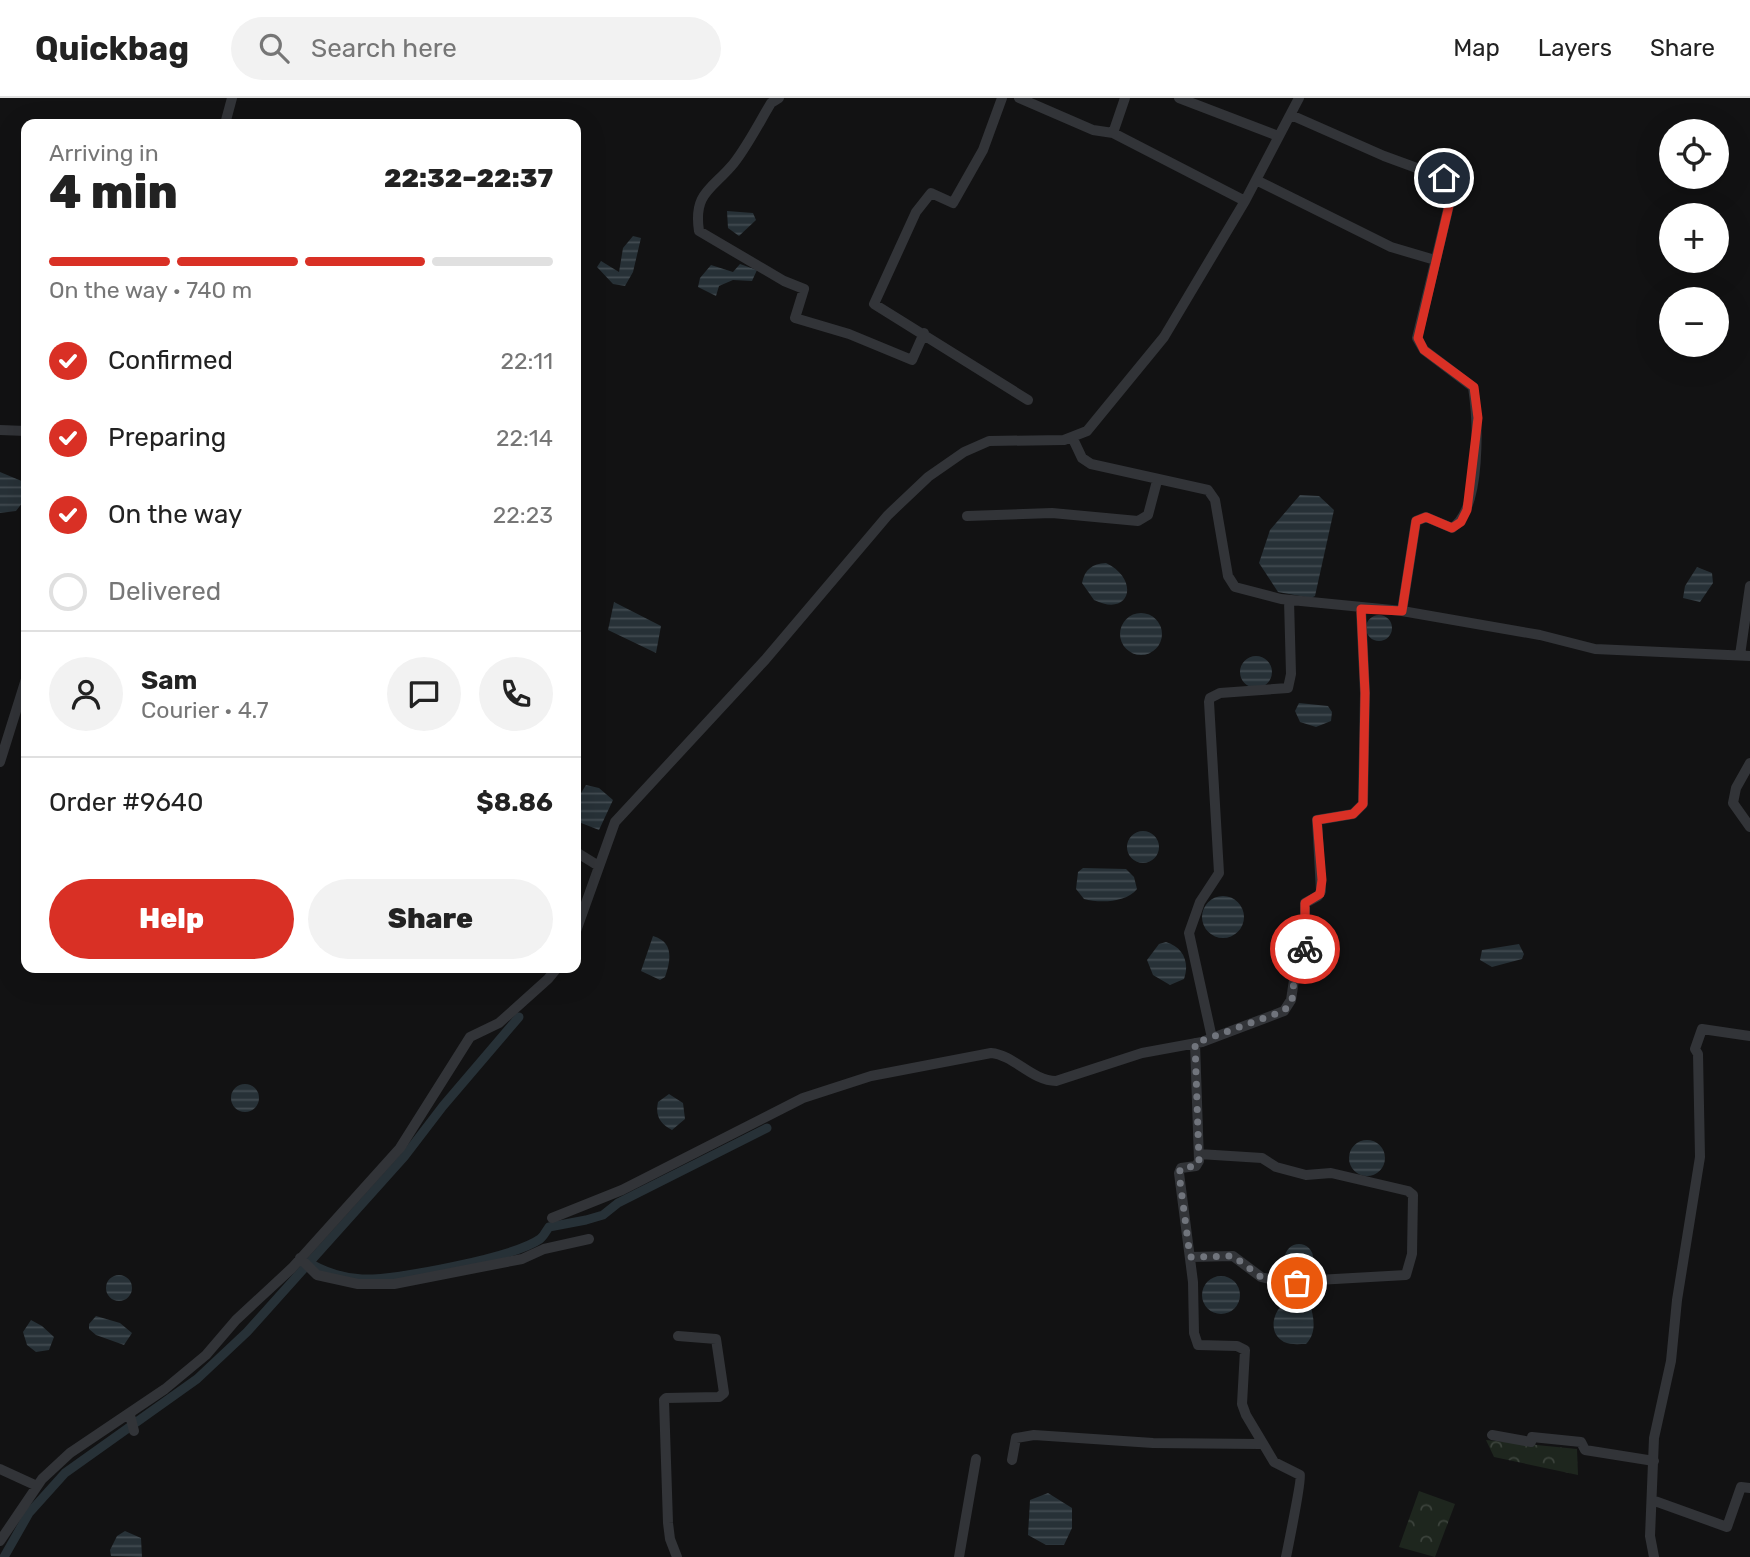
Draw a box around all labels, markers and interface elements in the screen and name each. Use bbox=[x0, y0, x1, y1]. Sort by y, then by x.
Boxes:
search box bbox=[231, 17, 721, 80]
text: Quickbag bbox=[35, 29, 189, 68]
icon: search bbox=[255, 29, 293, 67]
text: Search here bbox=[311, 33, 457, 64]
text: Map bbox=[1453, 34, 1500, 62]
text: Layers bbox=[1538, 34, 1612, 62]
text: Share bbox=[1650, 34, 1715, 62]
map controls bbox=[1659, 119, 1729, 357]
button: locate bbox=[1659, 119, 1729, 189]
text: Arriving in bbox=[49, 139, 159, 167]
pin bbox=[1414, 148, 1474, 208]
icon: home bbox=[1425, 159, 1463, 197]
text: 22:32–22:37 bbox=[384, 163, 553, 194]
text: 4 min bbox=[49, 165, 178, 220]
button: + bbox=[1659, 203, 1729, 273]
text: On the way · 740 m bbox=[49, 276, 252, 304]
button: − bbox=[1659, 287, 1729, 357]
icon: check bbox=[49, 342, 87, 380]
text: Confirmed bbox=[108, 345, 233, 376]
text: 22:11 bbox=[500, 347, 553, 375]
icon: check bbox=[49, 419, 87, 457]
text: Preparing bbox=[108, 422, 226, 453]
text: 22:14 bbox=[496, 424, 553, 452]
icon: check bbox=[49, 496, 87, 534]
text: On the way bbox=[108, 499, 242, 530]
text: 22:23 bbox=[493, 501, 553, 529]
text: Delivered bbox=[108, 576, 221, 607]
button: person bbox=[49, 657, 123, 731]
button: chat bbox=[387, 657, 461, 731]
button: phone bbox=[479, 657, 553, 731]
text: Sam bbox=[141, 665, 197, 696]
text: Courier · 4.7 bbox=[141, 696, 268, 724]
text: Order #9640 bbox=[49, 787, 204, 818]
text: $8.86 bbox=[476, 787, 553, 818]
button: Help bbox=[49, 879, 294, 959]
button: Share bbox=[308, 879, 553, 959]
courier bbox=[1270, 914, 1340, 984]
icon: bike bbox=[1286, 930, 1324, 968]
pin bbox=[1267, 1253, 1327, 1313]
icon: bag bbox=[1278, 1264, 1316, 1302]

